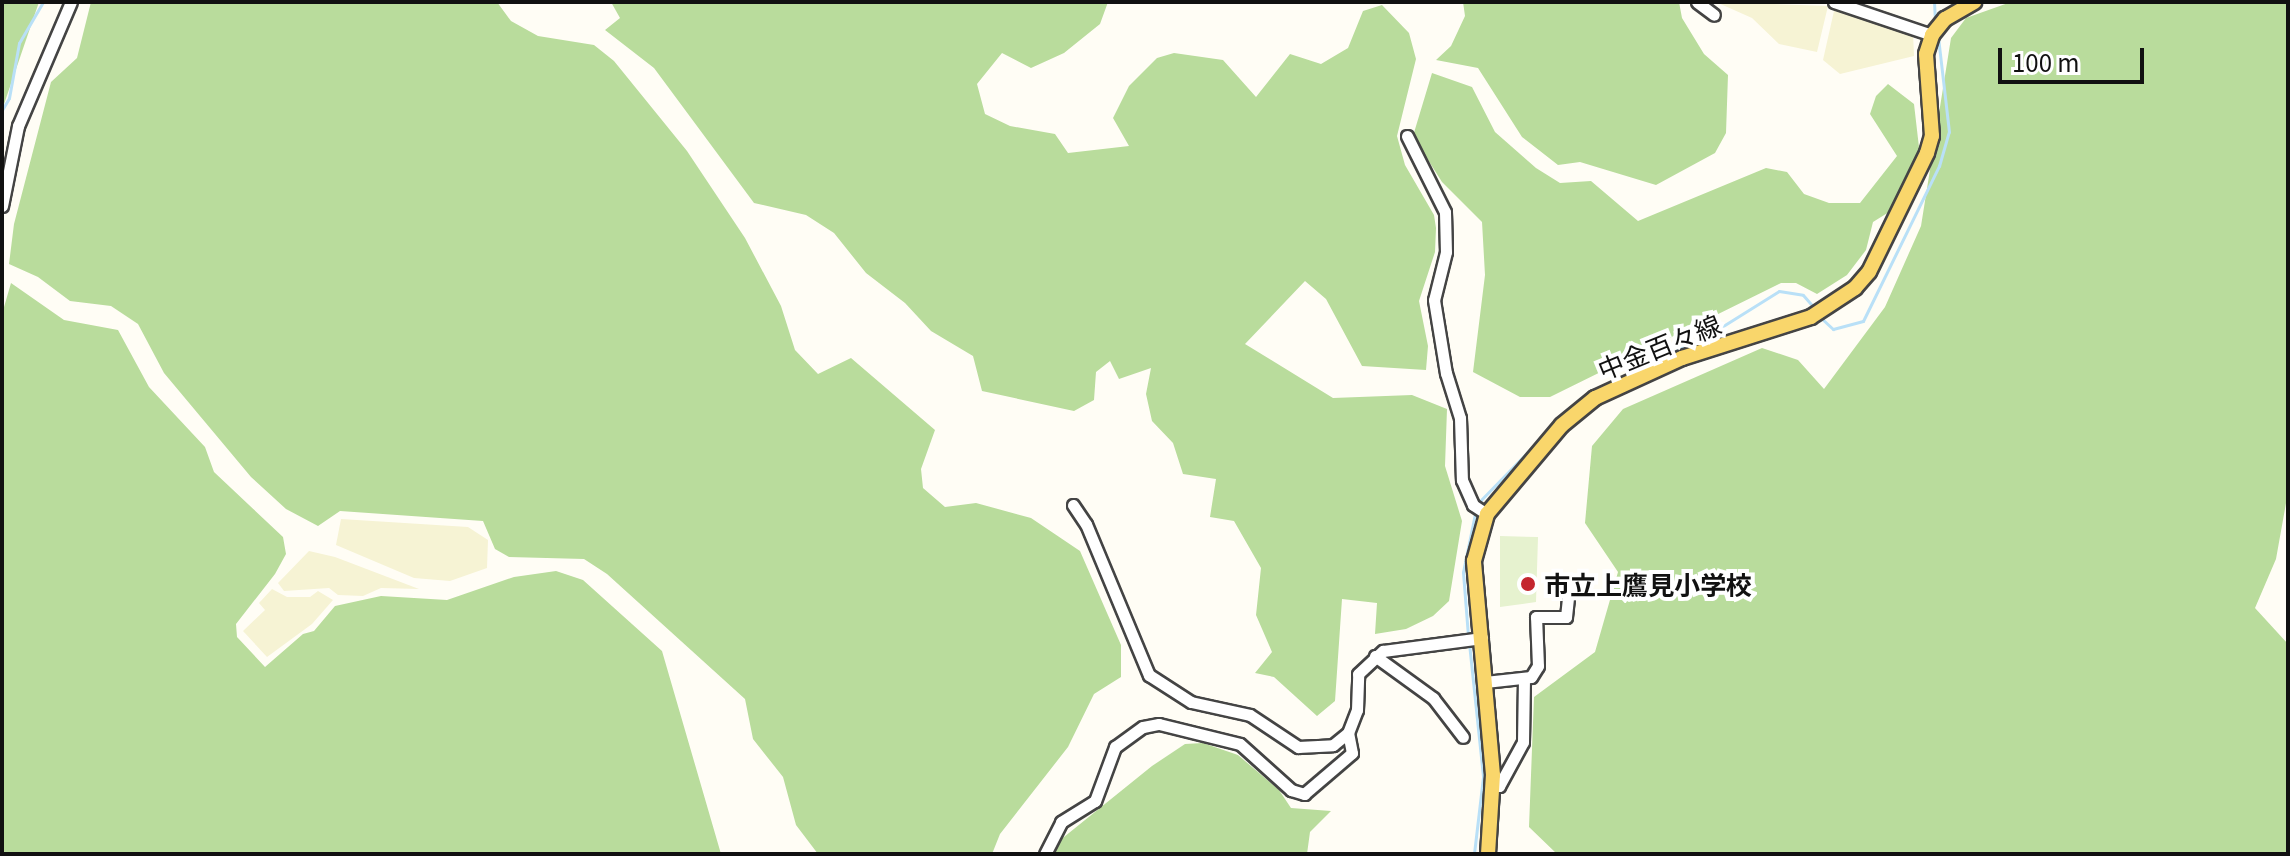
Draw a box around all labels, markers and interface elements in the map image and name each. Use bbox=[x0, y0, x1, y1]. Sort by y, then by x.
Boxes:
scale bar bbox=[2002, 32, 2148, 82]
text: 100 m bbox=[2012, 44, 2080, 79]
street label: 中金百々線 bbox=[1593, 307, 1725, 385]
place label: 市立上鷹見小学校 bbox=[1544, 568, 1752, 600]
marker: 市立上鷹見小学校 bbox=[1519, 575, 1537, 593]

